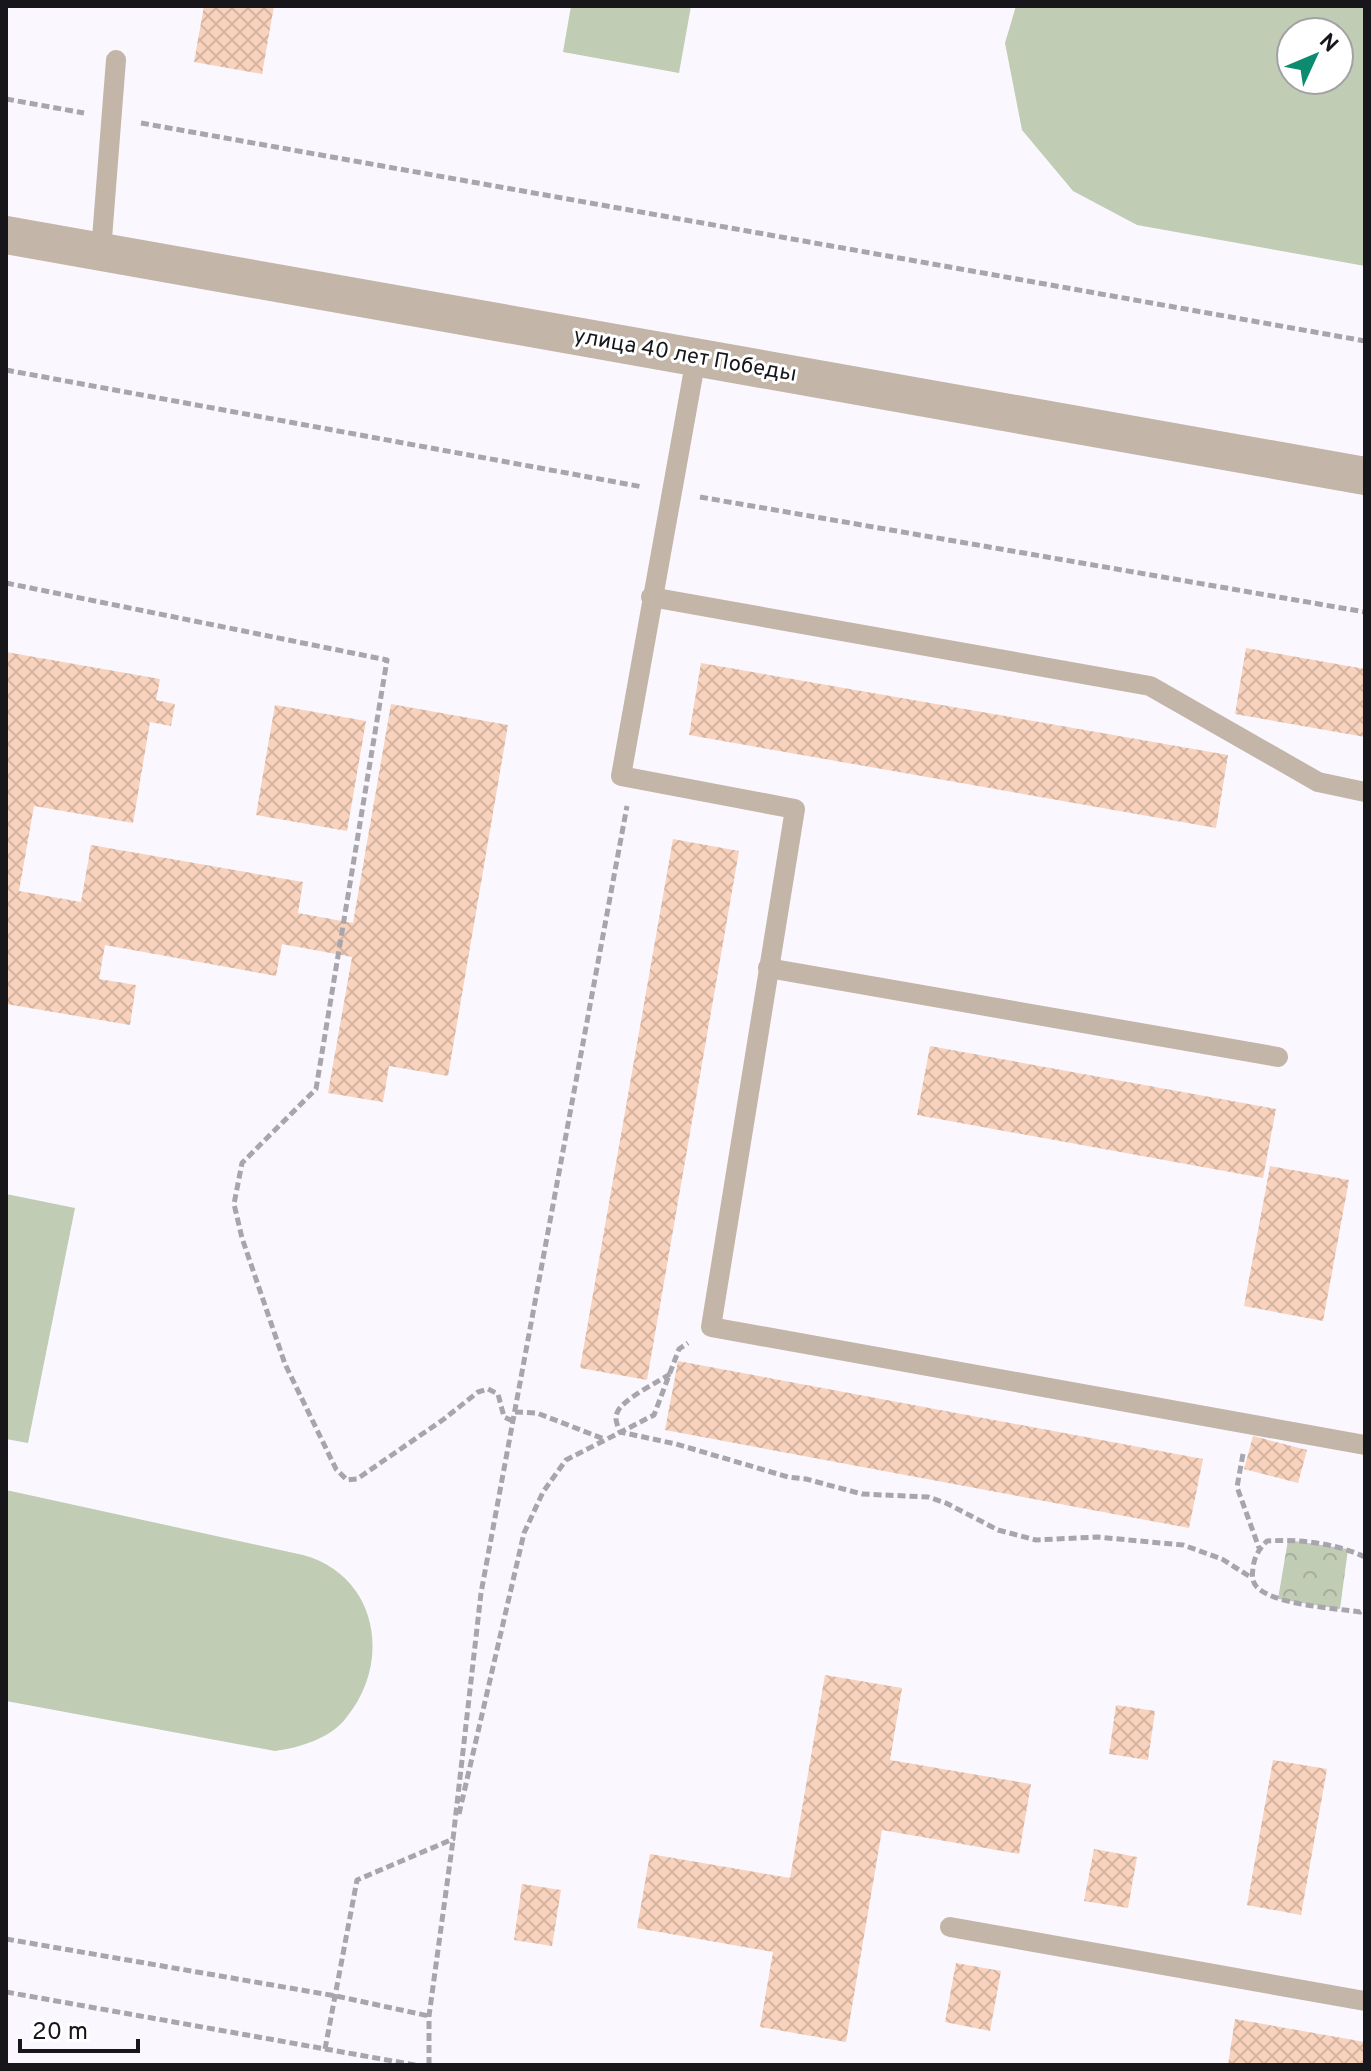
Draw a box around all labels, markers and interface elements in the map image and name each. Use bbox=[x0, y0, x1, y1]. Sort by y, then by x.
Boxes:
north arrow bbox=[1275, 16, 1355, 96]
text: N bbox=[1312, 29, 1343, 59]
street label: улица 40 лет Победы bbox=[571, 323, 799, 389]
scale bar bbox=[20, 2003, 138, 2053]
text: 20 m bbox=[32, 2018, 88, 2048]

